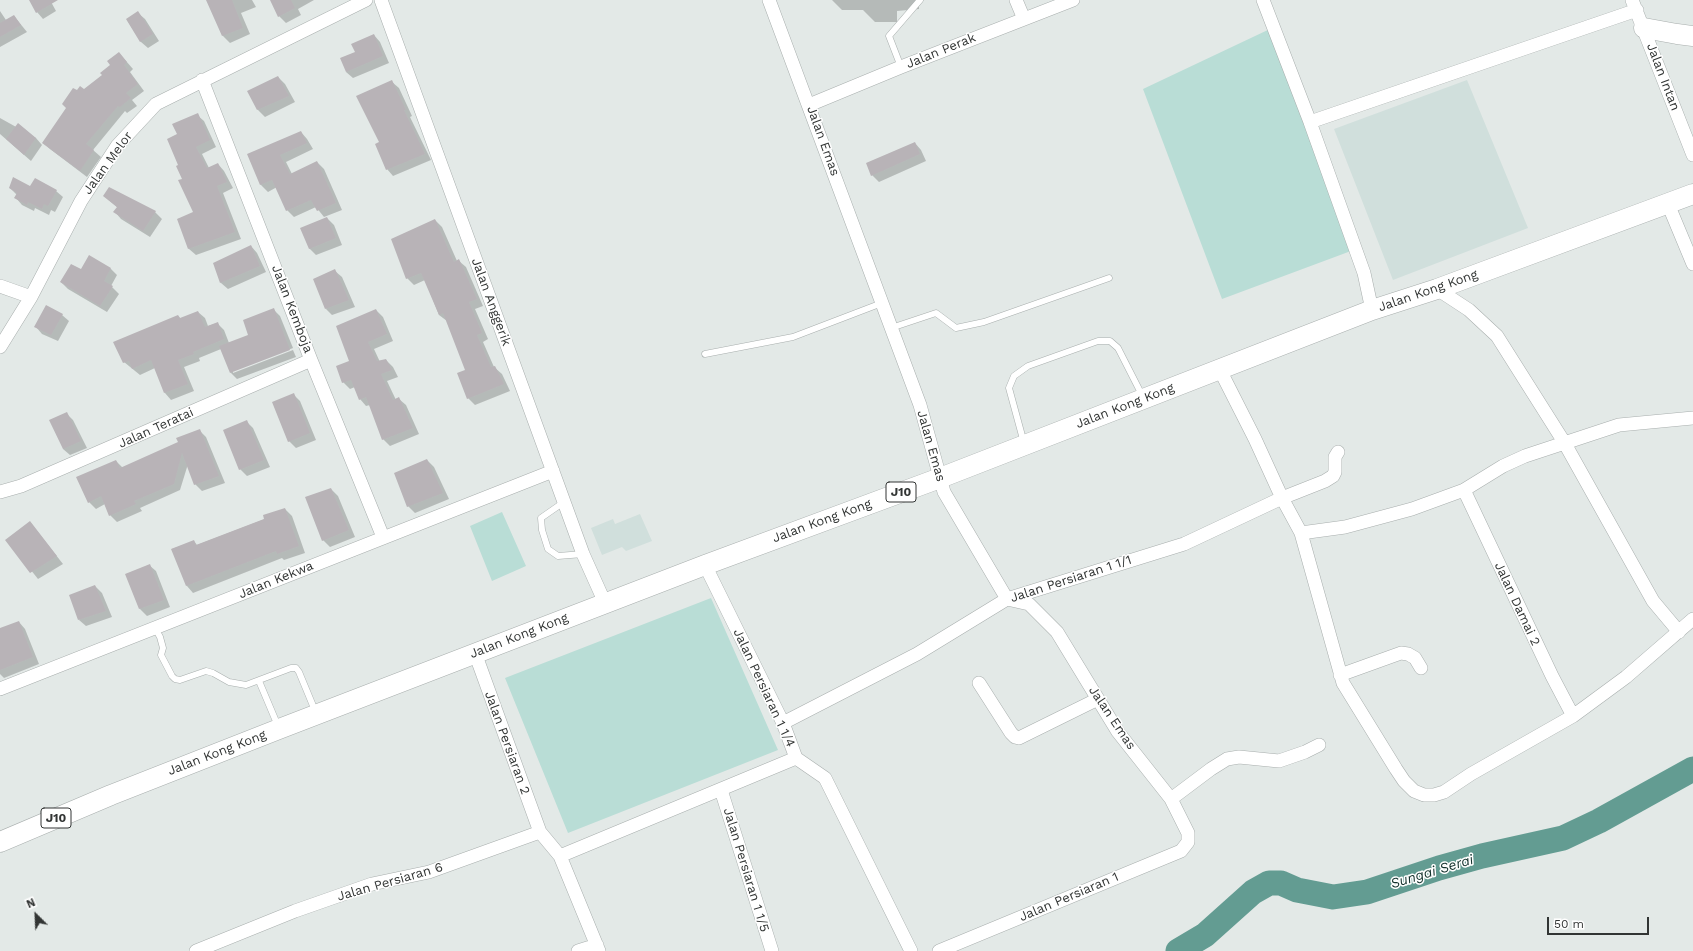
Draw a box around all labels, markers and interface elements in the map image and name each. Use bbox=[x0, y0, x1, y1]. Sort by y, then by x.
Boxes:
street label: Jalan Perak bbox=[904, 30, 978, 72]
street label: Jalan Intan bbox=[1643, 41, 1683, 113]
street label: Jalan Emas bbox=[803, 104, 843, 178]
street label: Jalan Melor bbox=[80, 129, 136, 197]
street label: Jalan Anggerik bbox=[468, 256, 514, 348]
street label: Jalan Kemboja bbox=[268, 263, 316, 355]
street label: Jalan Kong Kong bbox=[1376, 267, 1480, 315]
street label: Jalan Kong Kong bbox=[1074, 380, 1176, 432]
street label: Jalan Teratai bbox=[116, 404, 196, 452]
street label: Jalan Emas bbox=[913, 409, 949, 483]
road number: J10 bbox=[886, 482, 916, 502]
street label: Jalan Kong Kong bbox=[770, 496, 874, 546]
street label: Jalan Persiaran 1 1/1 bbox=[1008, 552, 1134, 606]
street label: Jalan Kekwa bbox=[236, 558, 316, 602]
street label: Jalan Damai 2 bbox=[1491, 560, 1543, 648]
street label: Jalan Kong Kong bbox=[468, 610, 570, 662]
street label: Jalan Persiaran 1 1/4 bbox=[730, 626, 798, 750]
street label: Jalan Emas bbox=[1085, 683, 1139, 753]
street label: Jalan Persiaran 2 bbox=[481, 689, 533, 797]
street label: Jalan Kong Kong bbox=[166, 727, 268, 779]
street label: Jalan Persiaran 1 1/5 bbox=[720, 806, 772, 934]
road number: J10 bbox=[41, 808, 71, 828]
water label: Sungai Serai bbox=[1389, 851, 1475, 893]
street label: Jalan Persiaran 6 bbox=[335, 859, 445, 905]
street label: Jalan Persiaran 1 bbox=[1017, 869, 1121, 925]
north arrow bbox=[16, 895, 56, 935]
text: N bbox=[25, 896, 37, 911]
scale bar bbox=[1549, 909, 1651, 935]
text: 50 m bbox=[1554, 917, 1584, 931]

